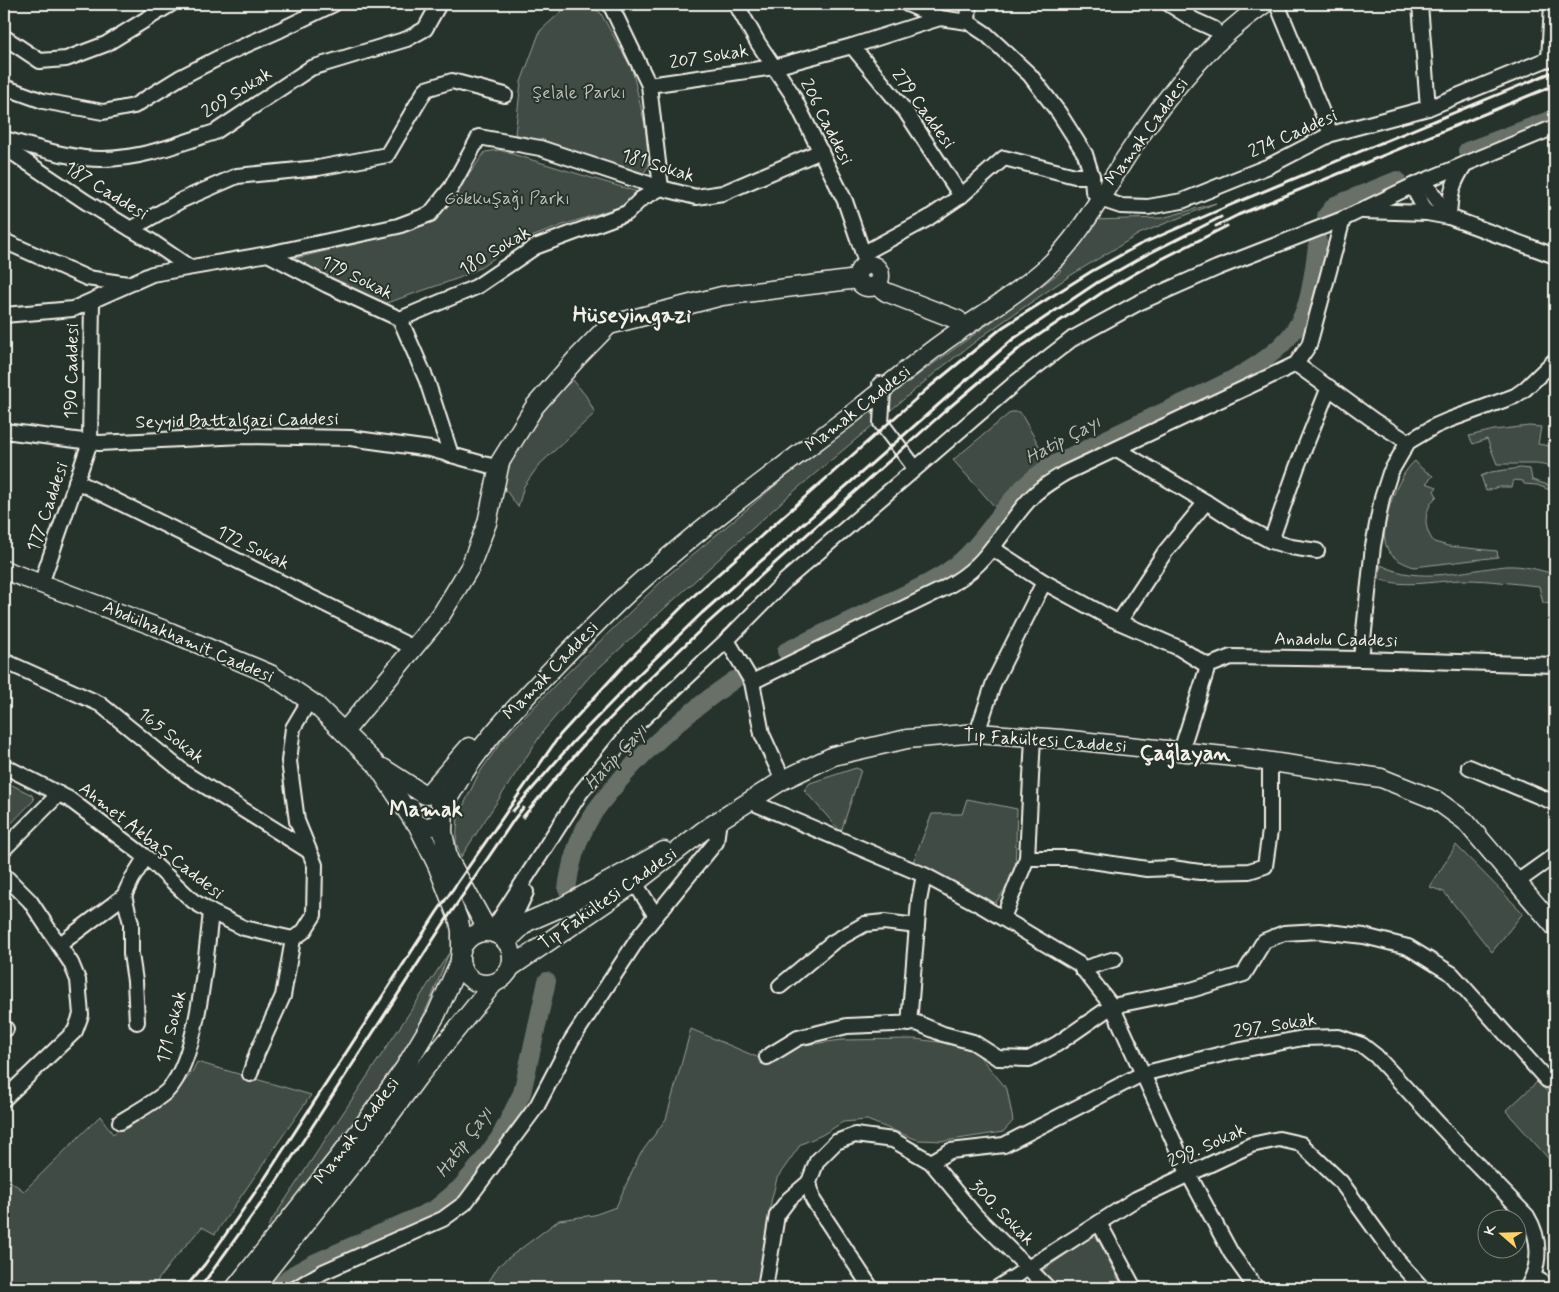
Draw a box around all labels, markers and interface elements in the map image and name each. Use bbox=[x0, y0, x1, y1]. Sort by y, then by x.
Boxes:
street label: 207 Sokak bbox=[668, 39, 750, 75]
street label: 209 Sokak bbox=[197, 62, 277, 124]
street label: 279 Caddesi bbox=[886, 64, 960, 154]
street label: Mamak Caddesi bbox=[1100, 73, 1194, 191]
street label: 206 Caddesi bbox=[794, 75, 858, 169]
park label: Şelale Parkı bbox=[532, 81, 626, 105]
street label: 274 Caddesi bbox=[1245, 104, 1341, 164]
street label: 181 Sokak bbox=[618, 144, 698, 189]
street label: 187 Caddesi bbox=[60, 156, 152, 226]
park label: Gökkuşağı Parkı bbox=[444, 187, 570, 211]
street label: 180 Sokak bbox=[455, 220, 535, 282]
street label: 179 Sokak bbox=[317, 250, 397, 306]
district label: Hüseyingazi bbox=[573, 302, 691, 331]
street label: 190 Caddesi bbox=[59, 323, 85, 419]
street label: Mamak Caddesi bbox=[800, 360, 916, 458]
street label: Seyyid Battalgazi Caddesi bbox=[135, 407, 339, 437]
water label: Hatip Çayı bbox=[1021, 409, 1106, 470]
street label: 177 Caddesi bbox=[21, 459, 75, 555]
street label: 172 Sokak bbox=[213, 520, 293, 576]
street label: Abdülhakhamit Caddesi bbox=[99, 595, 277, 689]
street label: Mamak Caddesi bbox=[498, 617, 604, 725]
street label: Anadolu Caddesi bbox=[1274, 627, 1398, 653]
street label: 165 Sokak bbox=[133, 702, 209, 770]
water label: Hatip Çayı bbox=[579, 718, 654, 796]
street label: Tıp Fakültesi Caddesi bbox=[963, 723, 1127, 759]
district label: Çağlayan bbox=[1139, 740, 1231, 769]
street label: Ahmet Akbaş Caddesi bbox=[74, 777, 228, 905]
district label: Mamak bbox=[389, 796, 463, 824]
street label: Tıp Fakültesi Caddesi bbox=[534, 842, 682, 956]
street label: 171 Sokak bbox=[151, 988, 193, 1066]
street label: 297. Sokak bbox=[1232, 1008, 1318, 1044]
street label: Mamak Caddesi bbox=[309, 1073, 405, 1189]
water label: Hatip Çayı bbox=[430, 1101, 499, 1183]
street label: 299. Sokak bbox=[1164, 1118, 1250, 1174]
street label: 300. Sokak bbox=[964, 1175, 1040, 1251]
north arrow bbox=[1476, 1210, 1526, 1260]
text: K bbox=[1481, 1221, 1501, 1238]

